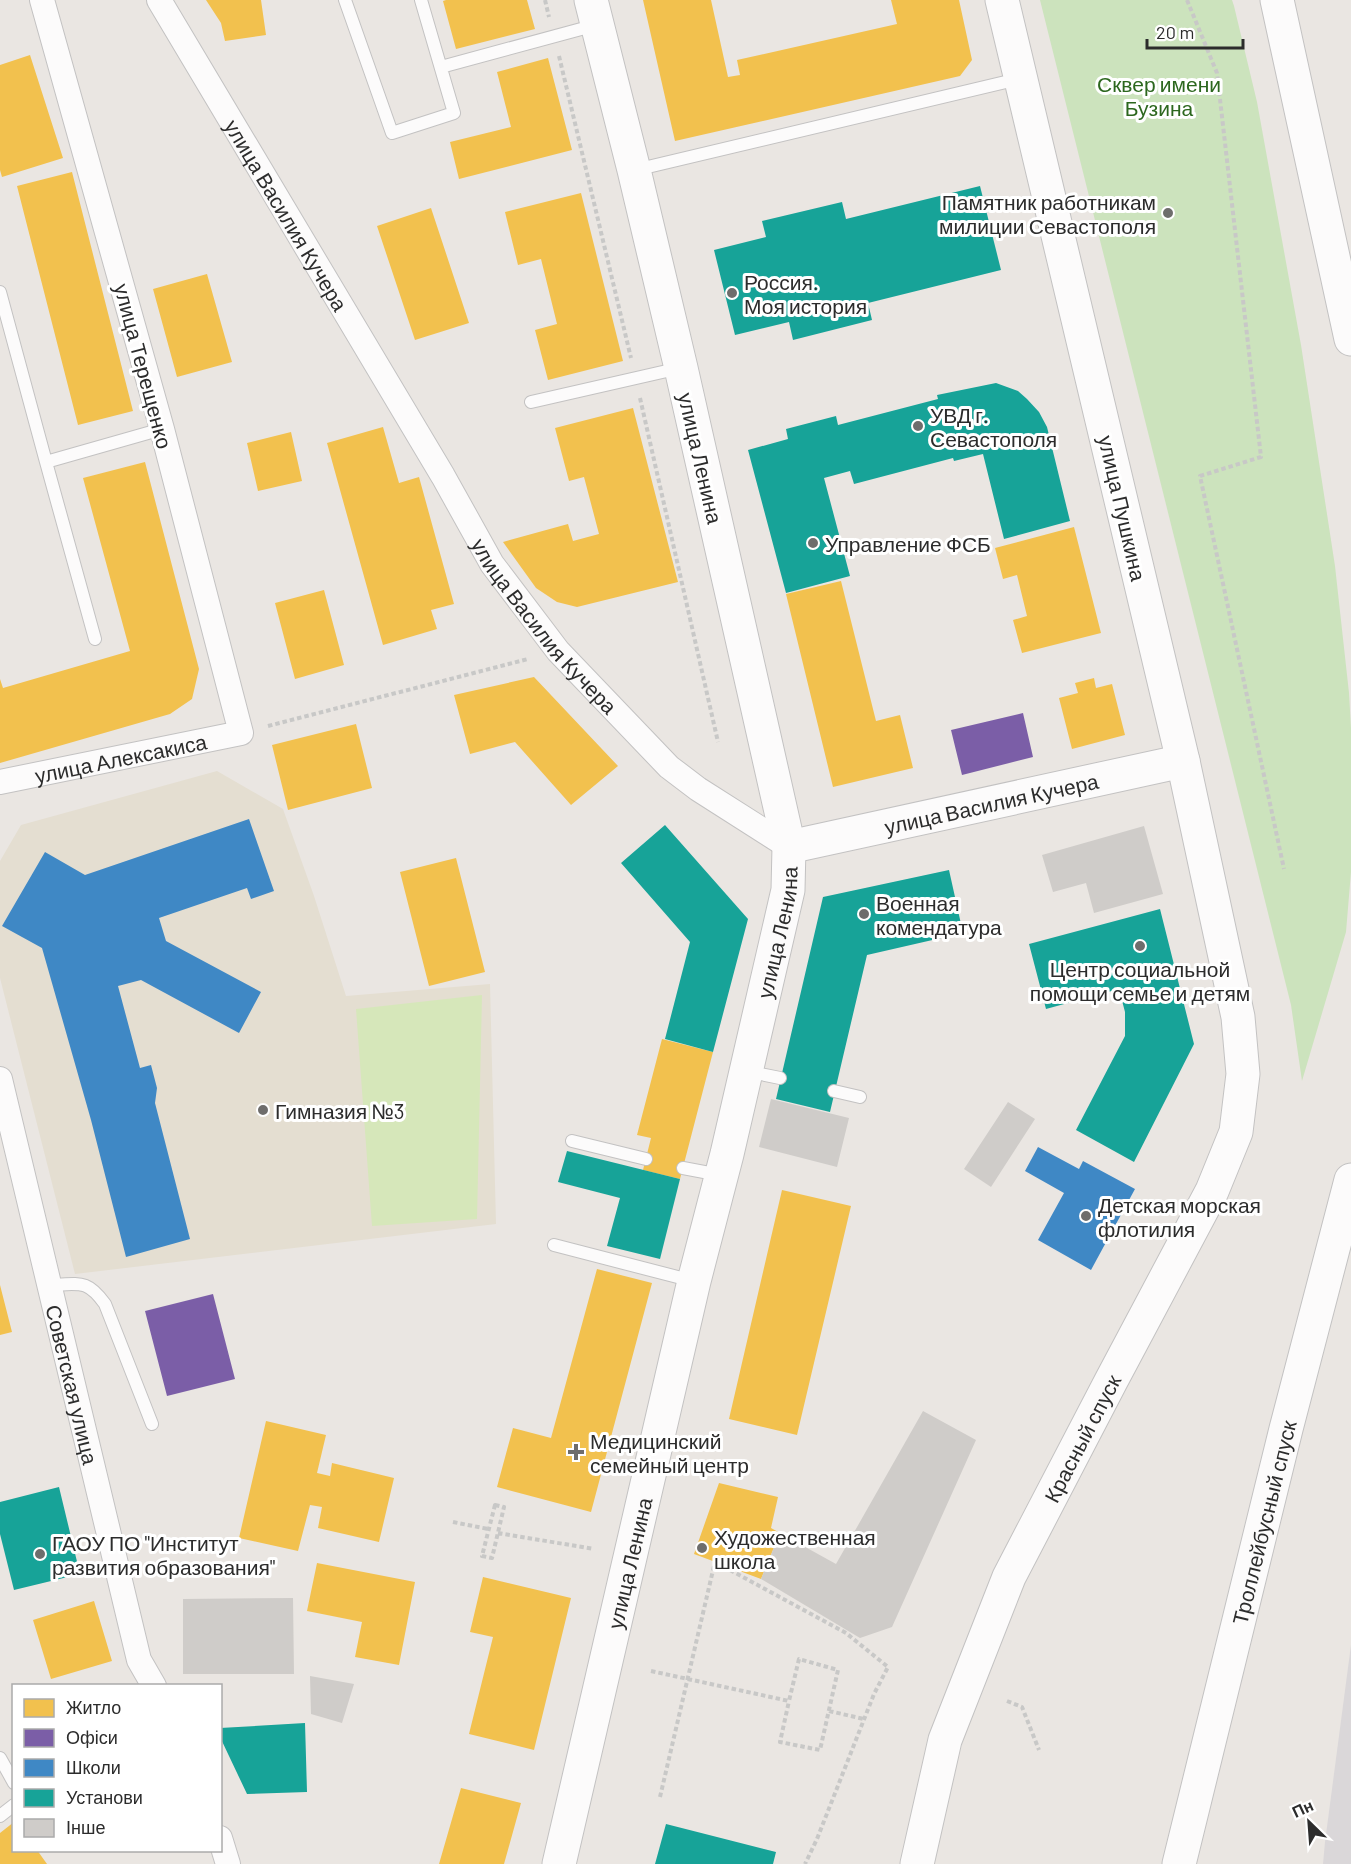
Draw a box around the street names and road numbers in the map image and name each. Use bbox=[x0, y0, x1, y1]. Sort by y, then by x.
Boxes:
street label: улица Василия Кучера bbox=[220, 115, 354, 315]
street label: улица Терещенко bbox=[110, 281, 178, 451]
street label: улица Ленина bbox=[674, 390, 728, 526]
street label: улица Пушкина bbox=[1094, 433, 1152, 583]
street label: улица Василия Кучера bbox=[467, 533, 623, 718]
street label: улица Алексакиса bbox=[32, 728, 209, 787]
street label: улица Василия Кучера bbox=[882, 767, 1101, 838]
street label: улица Ленина bbox=[751, 866, 801, 1001]
street label: Советская улица bbox=[42, 1302, 104, 1467]
street label: Красный спуск bbox=[1038, 1369, 1125, 1506]
street label: Троллейбусный спуск bbox=[1226, 1417, 1300, 1627]
street label: улица Ленина bbox=[601, 1495, 656, 1631]

